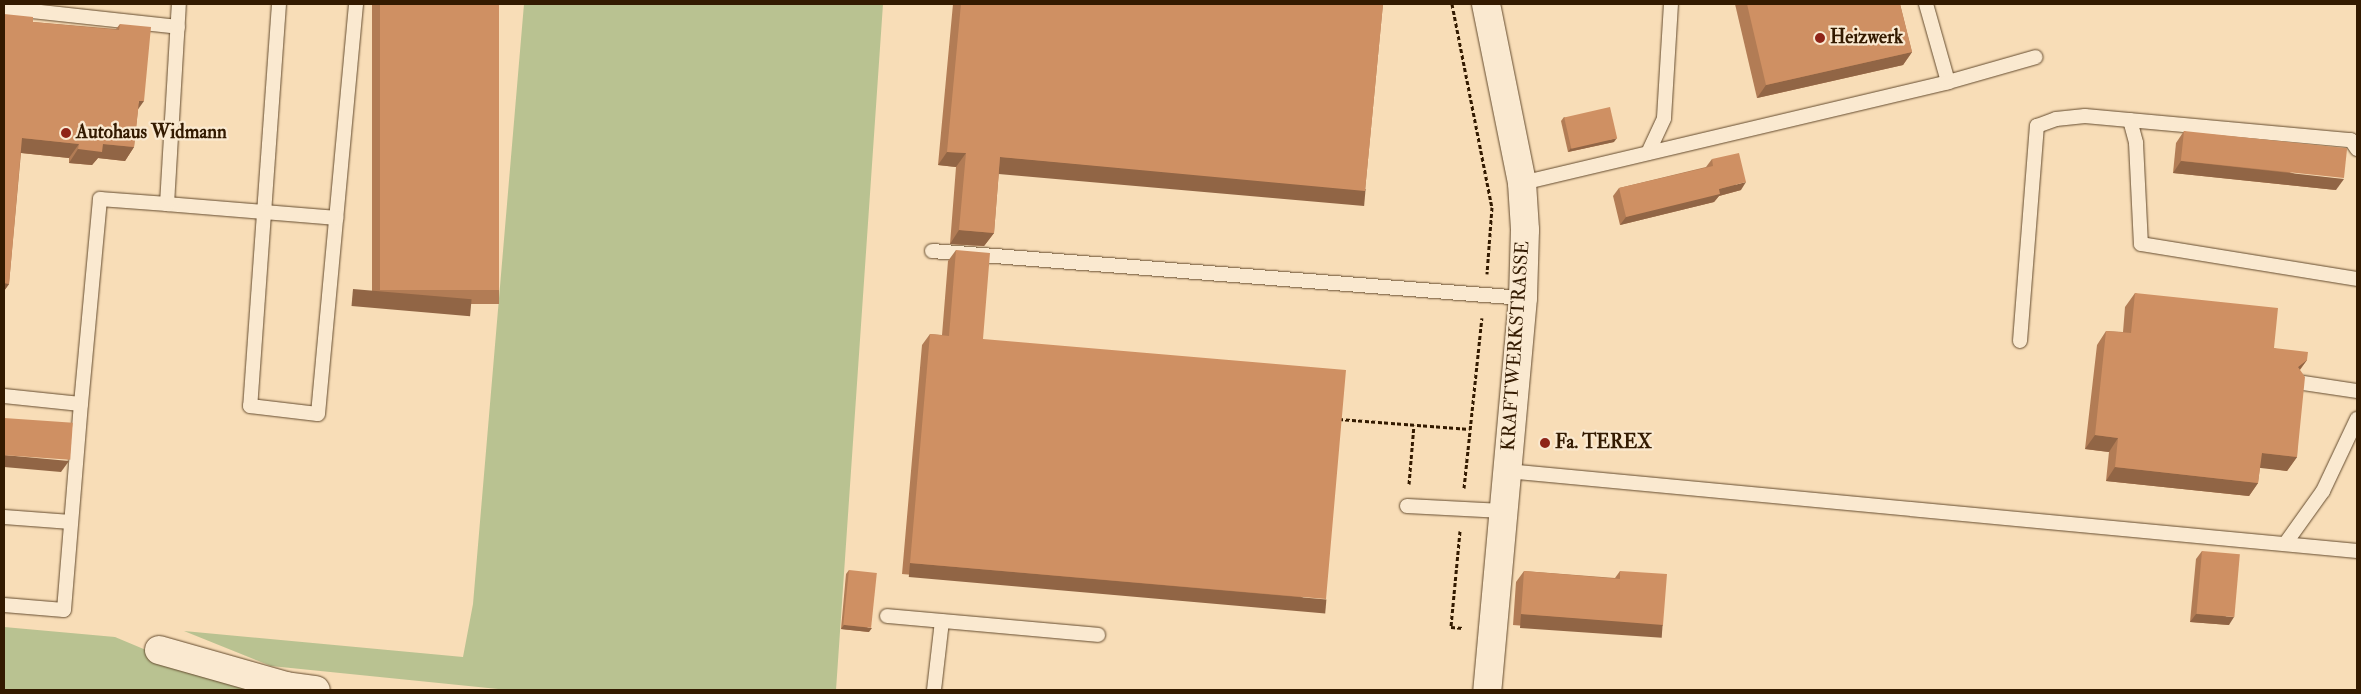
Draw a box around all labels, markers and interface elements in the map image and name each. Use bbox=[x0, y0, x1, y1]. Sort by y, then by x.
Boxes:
place label: Heizwerk bbox=[1830, 27, 1903, 49]
marker: Heizwerk bbox=[1814, 32, 1826, 44]
place label: Autohaus Widmann bbox=[76, 122, 227, 144]
marker: Autohaus Widmann bbox=[60, 127, 72, 139]
street label: KRAFTWERKSTRASSE bbox=[1497, 240, 1535, 452]
place label: Fa. TEREX bbox=[1555, 432, 1652, 454]
marker: Fa. TEREX bbox=[1539, 437, 1551, 449]

